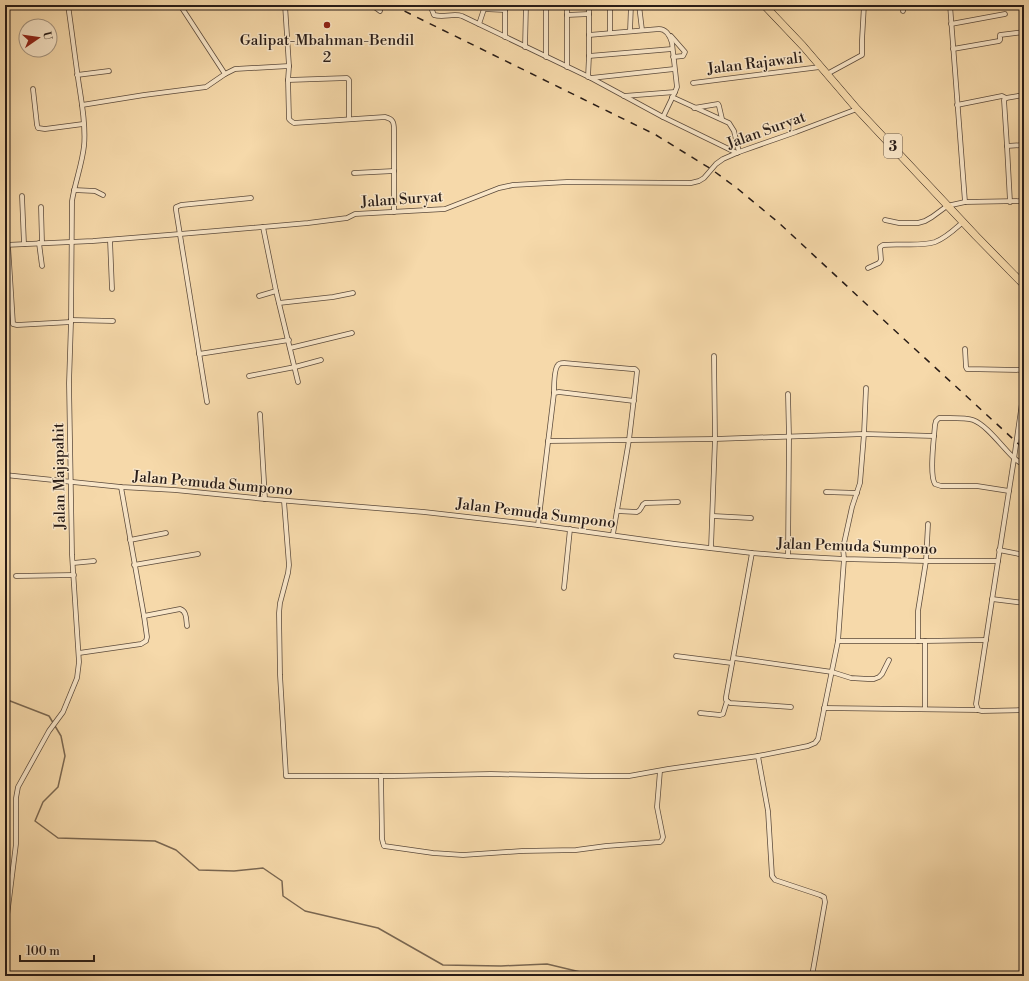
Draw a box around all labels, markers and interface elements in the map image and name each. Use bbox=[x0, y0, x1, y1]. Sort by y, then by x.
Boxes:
north arrow bbox=[18, 18, 58, 58]
marker: Galipat-Mbahman-Bendil 2 bbox=[322, 20, 332, 30]
text: U bbox=[39, 30, 55, 42]
place label: Galipat-Mbahman-Bendil 2 bbox=[240, 31, 415, 67]
street label: Jalan Rajawali bbox=[705, 48, 804, 79]
street label: Jalan Suryat bbox=[723, 107, 809, 154]
road number: 3 bbox=[884, 134, 902, 158]
street label: Jalan Suryat bbox=[359, 187, 444, 212]
street label: Jalan Majapahit bbox=[49, 422, 70, 530]
street label: Jalan Pemuda Sumpono bbox=[131, 467, 294, 500]
street label: Jalan Pemuda Sumpono bbox=[454, 494, 617, 533]
street label: Jalan Pemuda Sumpono bbox=[775, 534, 938, 559]
scale bar bbox=[20, 937, 94, 963]
text: 100 m bbox=[26, 944, 60, 959]

